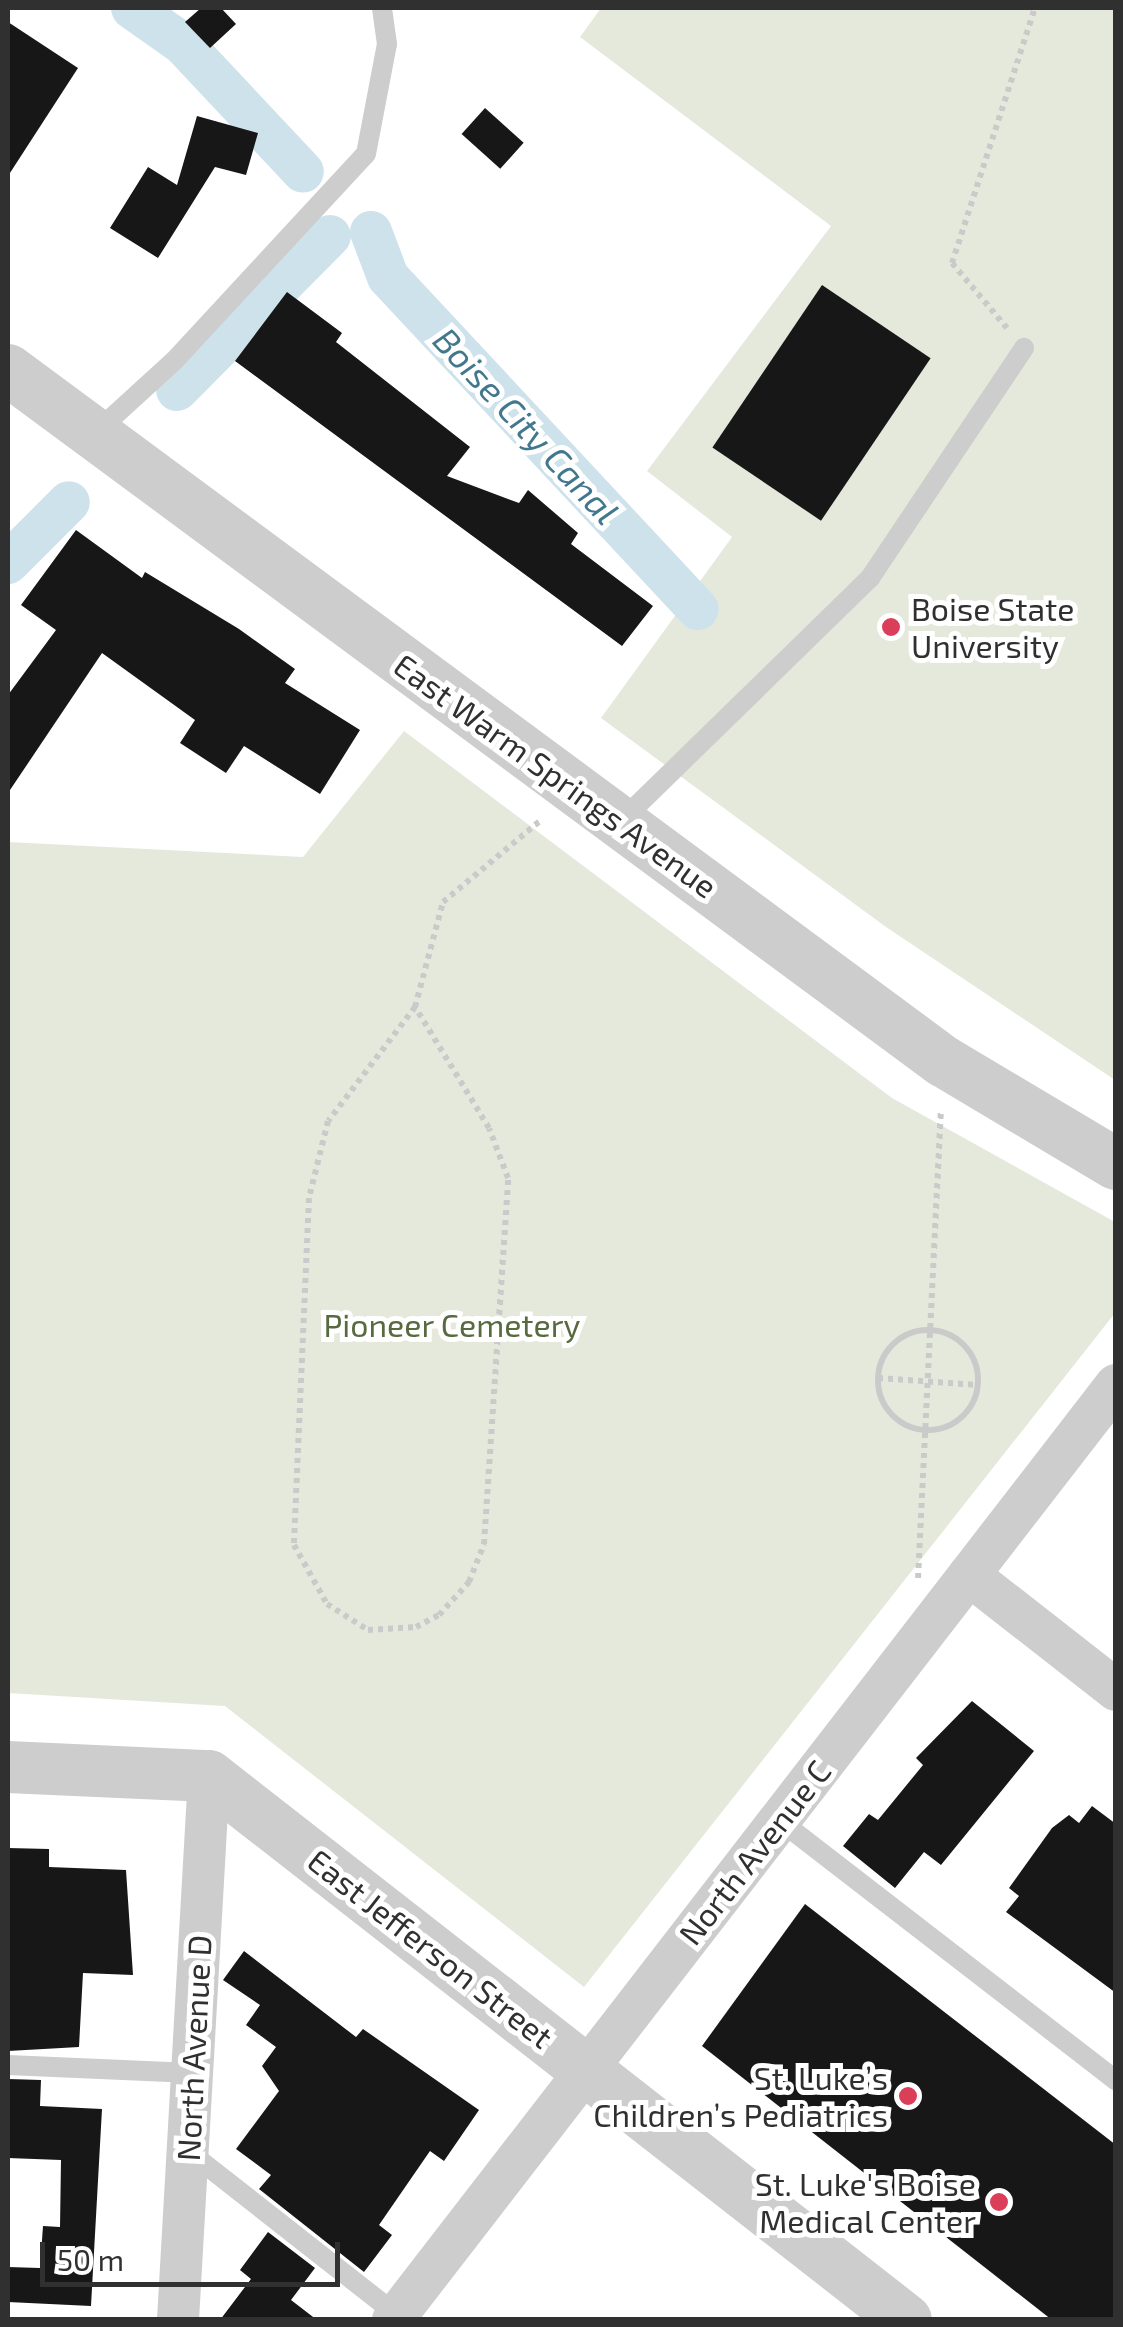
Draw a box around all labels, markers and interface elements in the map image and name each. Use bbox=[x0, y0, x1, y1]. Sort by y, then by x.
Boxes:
water label: Boise City Canal bbox=[425, 318, 629, 532]
place label: Boise State University bbox=[911, 590, 1074, 665]
marker: Boise State University bbox=[880, 616, 902, 638]
street label: East Warm Springs Avenue bbox=[387, 645, 725, 905]
park label: Pioneer Cemetery bbox=[323, 1305, 581, 1343]
street label: North Avenue C bbox=[670, 1752, 838, 1952]
street label: East Jefferson Street bbox=[301, 1840, 561, 2056]
street label: North Avenue D bbox=[168, 1934, 218, 2162]
place label: St. Luke’s Children’s Pediatrics bbox=[593, 2059, 888, 2134]
marker: St. Luke’s Children’s Pediatrics bbox=[897, 2085, 919, 2107]
place label: St. Luke's Boise Medical Center bbox=[755, 2165, 976, 2240]
marker: St. Luke's Boise Medical Center bbox=[986, 2189, 1012, 2215]
scale bar bbox=[45, 2222, 345, 2284]
text: 50 m bbox=[57, 2241, 124, 2277]

